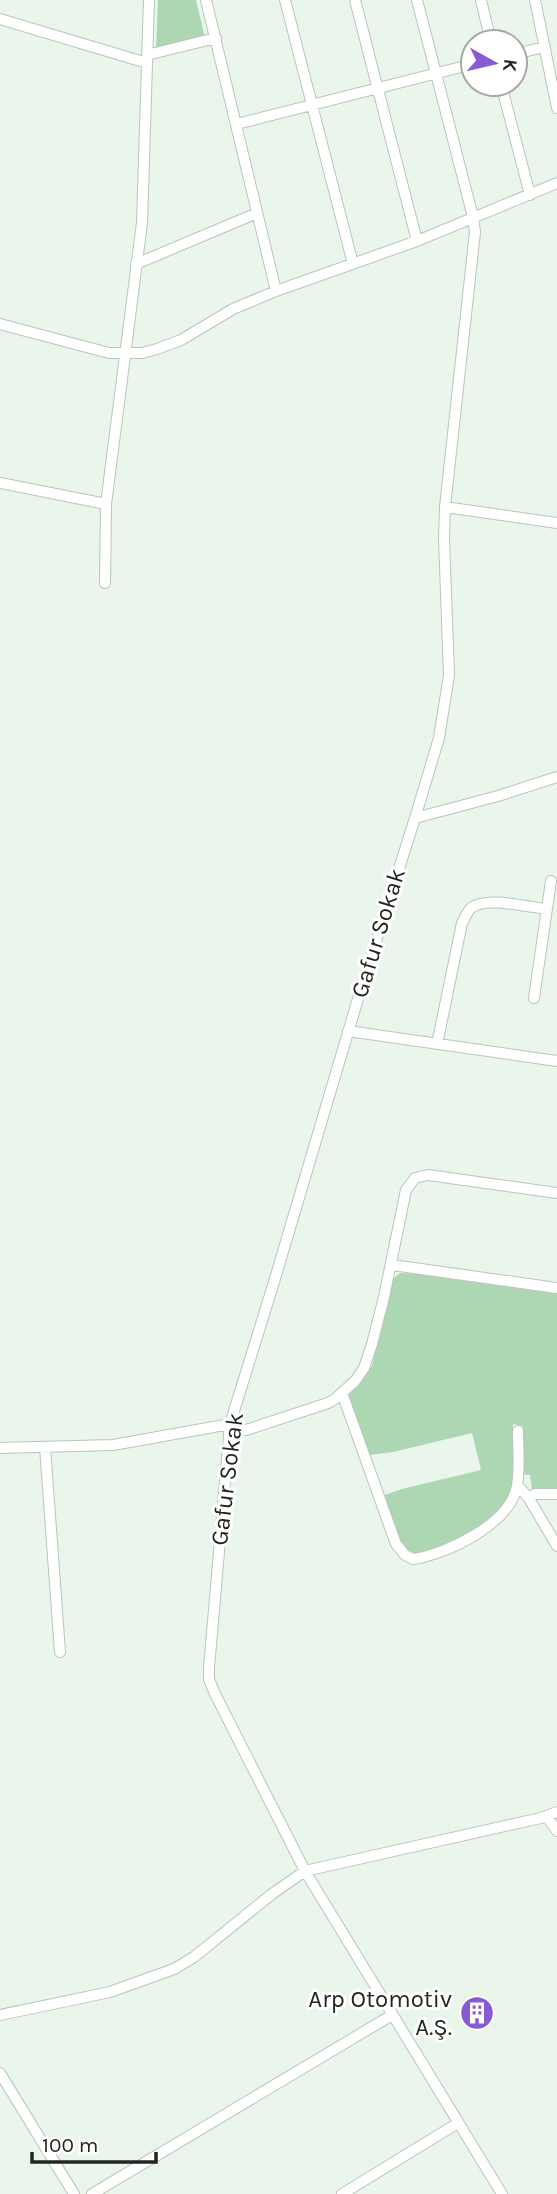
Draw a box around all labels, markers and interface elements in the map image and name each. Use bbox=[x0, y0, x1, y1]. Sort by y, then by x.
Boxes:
north arrow bbox=[459, 28, 529, 98]
text: K bbox=[498, 58, 522, 73]
street label: Gafur Sokak bbox=[345, 865, 411, 1001]
street label: Gafur Sokak bbox=[205, 1411, 249, 1547]
place label: Arp Otomotiv A.Ş. bbox=[308, 1985, 452, 2041]
building icon: Arp Otomotiv A.Ş. bbox=[458, 1994, 496, 2032]
scale bar bbox=[32, 2120, 156, 2164]
text: 100 m bbox=[42, 2133, 99, 2157]

